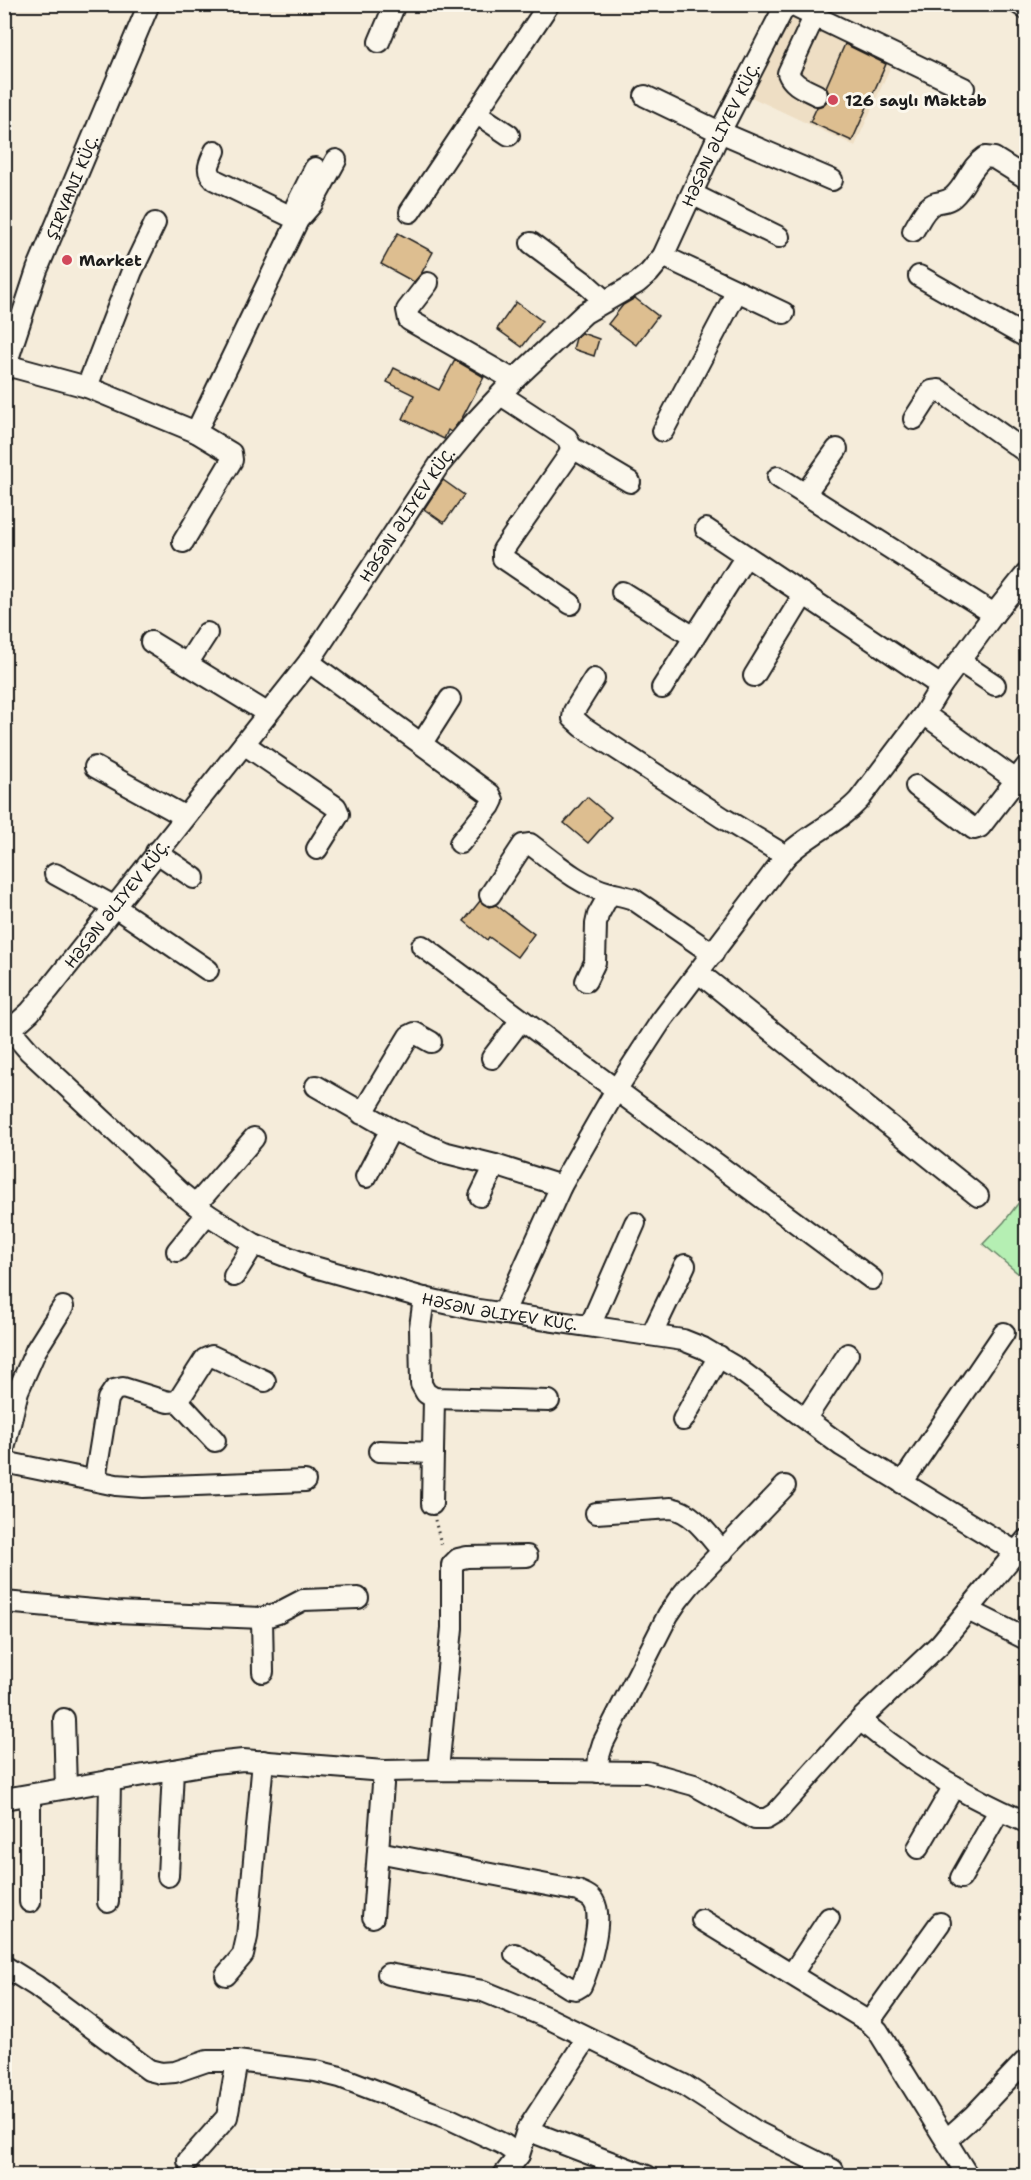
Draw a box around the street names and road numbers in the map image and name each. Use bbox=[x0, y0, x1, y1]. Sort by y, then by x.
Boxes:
street label: HƏSƏN ƏLIYEV KÜÇ. bbox=[677, 59, 764, 210]
street label: ŞIRVANI KÜÇ. bbox=[41, 132, 103, 243]
street label: HƏSƏN ƏLIYEV KÜÇ. bbox=[354, 443, 460, 586]
street label: HƏSƏN ƏLIYEV KÜÇ. bbox=[59, 836, 174, 972]
street label: HƏSƏN ƏLIYEV KÜÇ. bbox=[420, 1287, 579, 1335]

